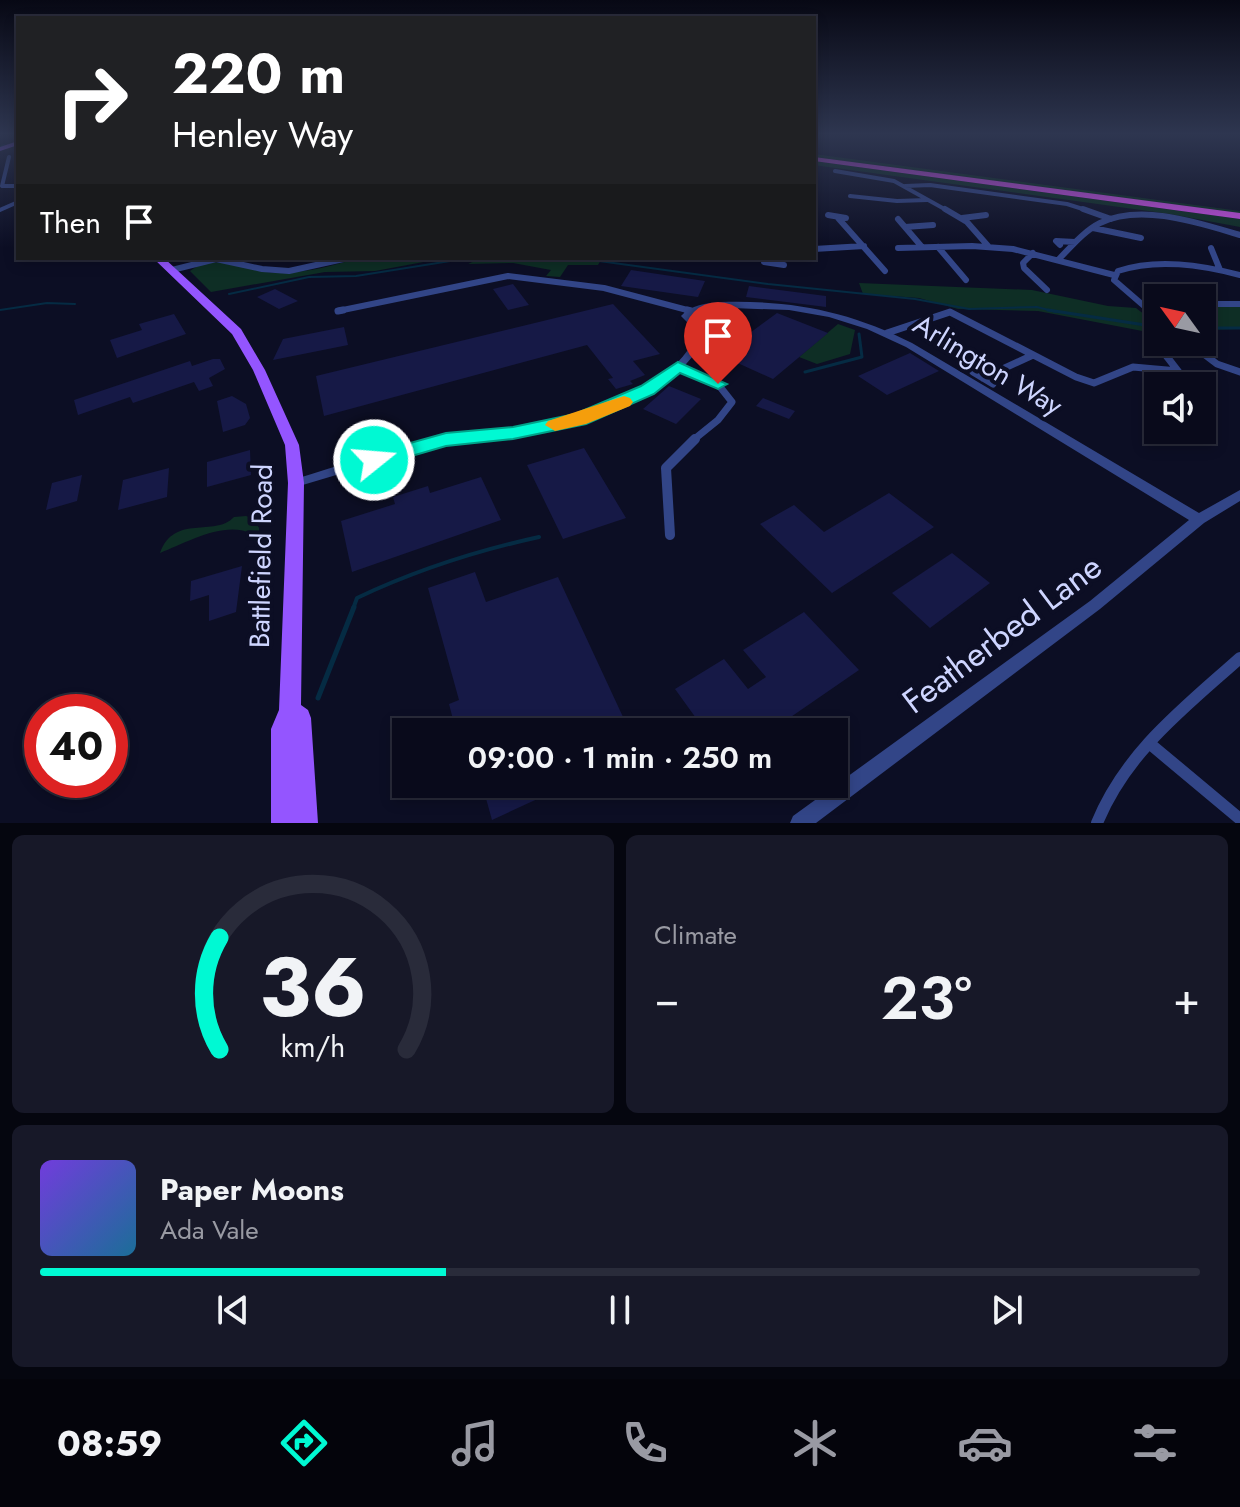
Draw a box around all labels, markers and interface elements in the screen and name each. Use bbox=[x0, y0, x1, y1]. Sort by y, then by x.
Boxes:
text: 220 m bbox=[172, 33, 345, 114]
icon: right bbox=[40, 48, 144, 152]
text: Henley Way bbox=[172, 108, 353, 160]
icon: arrive bbox=[117, 200, 161, 244]
text: Then bbox=[40, 201, 101, 244]
north arrow bbox=[1144, 284, 1216, 356]
map controls bbox=[1144, 284, 1216, 444]
pin bbox=[684, 302, 752, 384]
street label: Arlington Way bbox=[905, 304, 1071, 426]
icon: arrive bbox=[696, 314, 740, 358]
button: sound bbox=[1144, 372, 1216, 444]
position arrow bbox=[332, 418, 416, 502]
street label: Battlefield Road bbox=[239, 464, 283, 648]
street label: Featherbed Lane bbox=[892, 543, 1112, 725]
speed limit sign: 40 bbox=[24, 694, 128, 798]
text: 09:00 · 1 min · 250 m bbox=[468, 736, 772, 779]
text: Climate bbox=[654, 916, 737, 954]
text: 36 bbox=[259, 927, 367, 1047]
text: 23° bbox=[881, 955, 972, 1042]
text: − bbox=[654, 967, 680, 1031]
text: + bbox=[1173, 967, 1200, 1031]
text: km/h bbox=[281, 1026, 345, 1068]
text: Paper Moons bbox=[160, 1168, 344, 1211]
text: Ada Vale bbox=[160, 1211, 259, 1249]
icon: previous bbox=[211, 1288, 255, 1332]
icon: pause bbox=[598, 1288, 642, 1332]
icon: next bbox=[985, 1288, 1029, 1332]
icon: directions bbox=[276, 1415, 332, 1471]
icon: music bbox=[447, 1415, 503, 1471]
icon: phone bbox=[617, 1415, 673, 1471]
icon: climate bbox=[787, 1415, 843, 1471]
icon: car bbox=[957, 1415, 1013, 1471]
icon: filters bbox=[1127, 1415, 1183, 1471]
text: 08:59 bbox=[57, 1417, 162, 1469]

